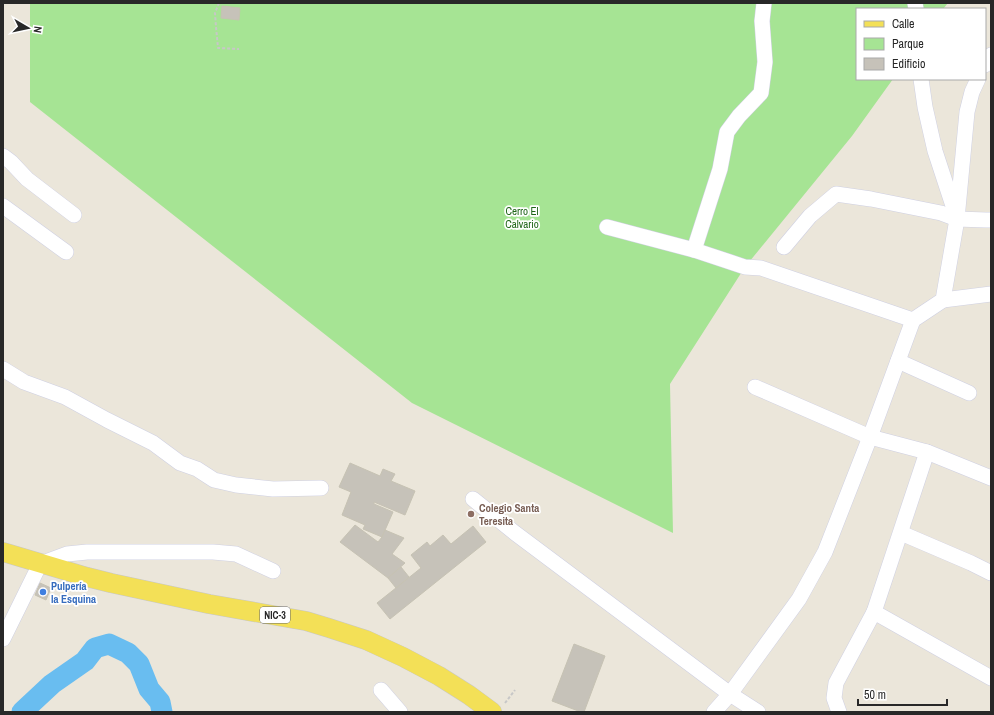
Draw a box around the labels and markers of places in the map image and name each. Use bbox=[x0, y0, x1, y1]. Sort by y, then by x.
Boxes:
place label: Colegio Santa Teresita bbox=[479, 501, 539, 528]
marker: Colegio Santa Teresita bbox=[466, 509, 476, 519]
place label: Pulpería la Esquina bbox=[51, 579, 96, 606]
marker: Pulpería la Esquina bbox=[38, 587, 48, 597]

